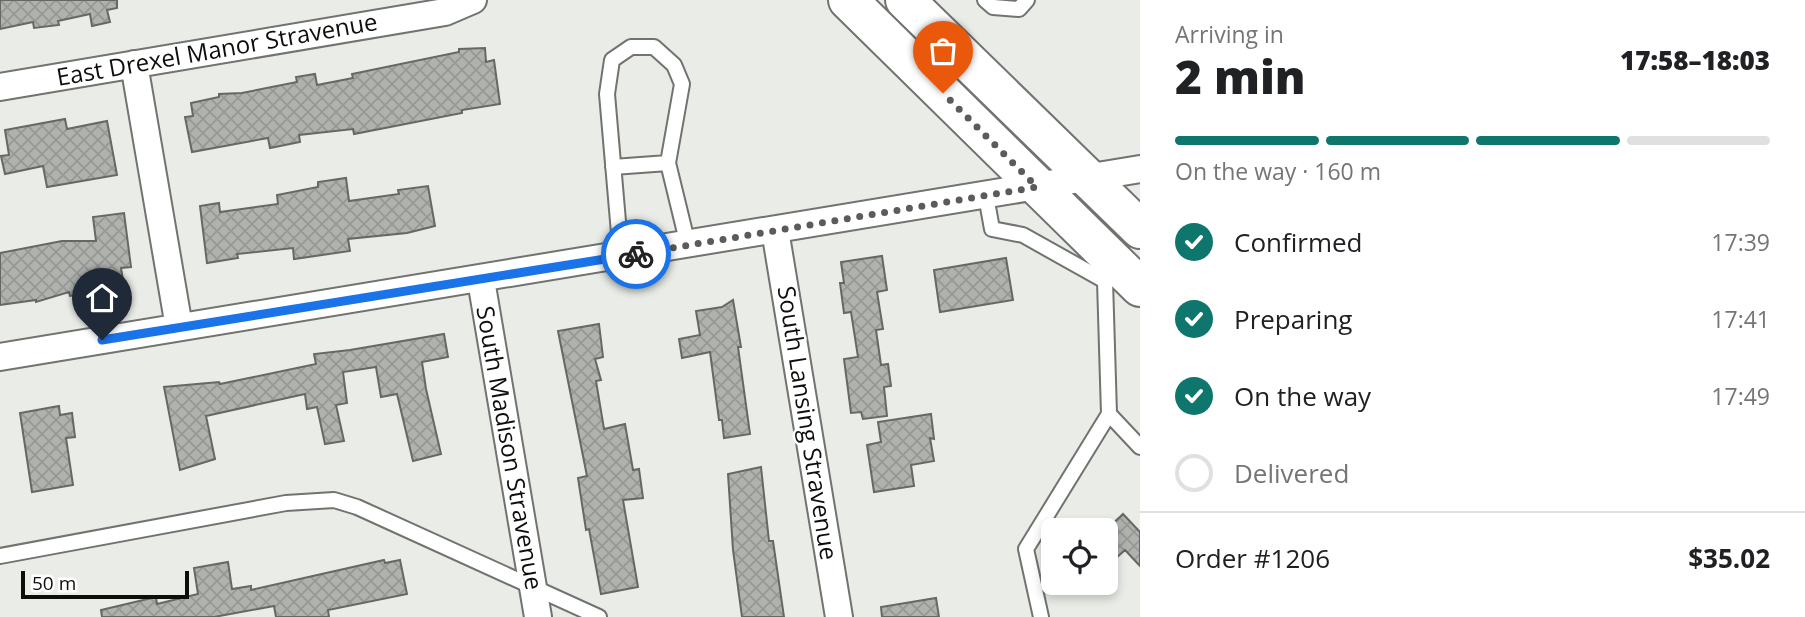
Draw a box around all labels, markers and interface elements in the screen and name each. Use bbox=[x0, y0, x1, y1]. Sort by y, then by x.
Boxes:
street label: East Drexel Manor Stravenue bbox=[54, 4, 380, 93]
text: Arriving in bbox=[1175, 18, 1284, 50]
pin bbox=[913, 21, 973, 93]
icon: bag bbox=[924, 32, 962, 70]
text: 17:58–18:03 bbox=[1620, 42, 1770, 78]
text: 2 min bbox=[1175, 45, 1306, 107]
text: On the way · 160 m bbox=[1175, 155, 1381, 187]
courier bbox=[601, 219, 671, 289]
icon: check bbox=[1175, 223, 1213, 261]
text: Confirmed bbox=[1234, 224, 1362, 260]
text: 17:39 bbox=[1711, 226, 1770, 258]
icon: bike bbox=[617, 235, 655, 273]
pin bbox=[72, 268, 132, 340]
icon: home bbox=[83, 279, 121, 317]
street label: South Lansing Stravenue bbox=[771, 283, 846, 562]
icon: check bbox=[1175, 300, 1213, 338]
text: Preparing bbox=[1234, 301, 1352, 337]
street label: South Madison Stravenue bbox=[469, 303, 552, 592]
text: 17:41 bbox=[1711, 303, 1770, 335]
icon: check bbox=[1175, 377, 1213, 415]
text: On the way bbox=[1234, 378, 1371, 414]
text: 17:49 bbox=[1711, 380, 1770, 412]
text: Delivered bbox=[1234, 455, 1349, 491]
map controls bbox=[1041, 518, 1118, 595]
button: locate bbox=[1041, 518, 1118, 595]
text: Order #1206 bbox=[1175, 540, 1330, 576]
text: $35.02 bbox=[1688, 540, 1770, 576]
scale bar bbox=[21, 568, 189, 600]
text: 50 m bbox=[32, 570, 76, 596]

